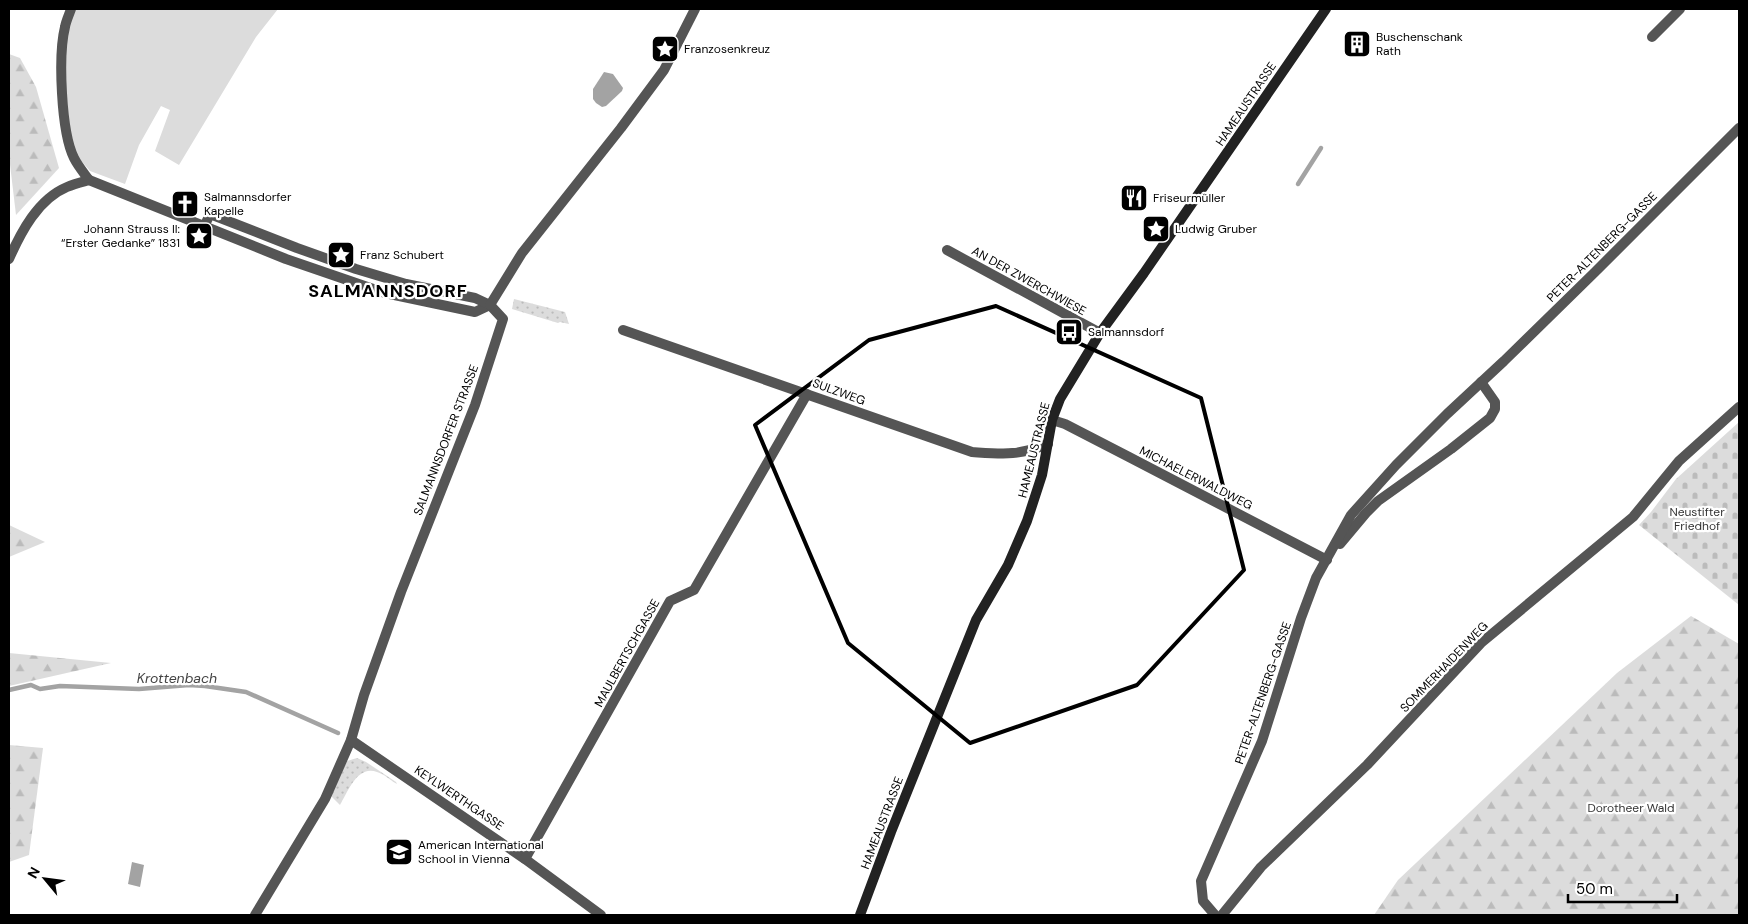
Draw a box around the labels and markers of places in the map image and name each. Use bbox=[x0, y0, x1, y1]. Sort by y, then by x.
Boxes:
building icon: Buschenschank Rath bbox=[1342, 29, 1372, 59]
place label: Buschenschank Rath bbox=[1376, 29, 1463, 59]
place icon: Franzosenkreuz bbox=[650, 34, 680, 64]
place label: Franzosenkreuz bbox=[684, 41, 770, 57]
restaurant icon: Friseurmüller bbox=[1119, 183, 1149, 213]
church icon: Salmannsdorfer Kapelle bbox=[170, 189, 200, 219]
place label: Salmannsdorfer Kapelle bbox=[204, 189, 292, 219]
place label: Friseurmüller bbox=[1153, 190, 1226, 206]
place icon: Ludwig Gruber bbox=[1141, 214, 1171, 244]
place label: Johann Strauss II: “Erster Gedanke” 1831 bbox=[61, 221, 180, 251]
place icon: Johann Strauss II: “Erster Gedanke” 1831 bbox=[184, 221, 214, 251]
place label: Ludwig Gruber bbox=[1175, 221, 1257, 237]
place icon: Franz Schubert bbox=[326, 240, 356, 270]
place label: Franz Schubert bbox=[360, 247, 444, 263]
bus stop icon: Salmannsdorf bbox=[1054, 317, 1084, 347]
place label: Salmannsdorf bbox=[1088, 324, 1164, 340]
school or university icon: American International School in Vienna bbox=[384, 837, 414, 867]
place label: American International School in Vienna bbox=[418, 837, 544, 867]

